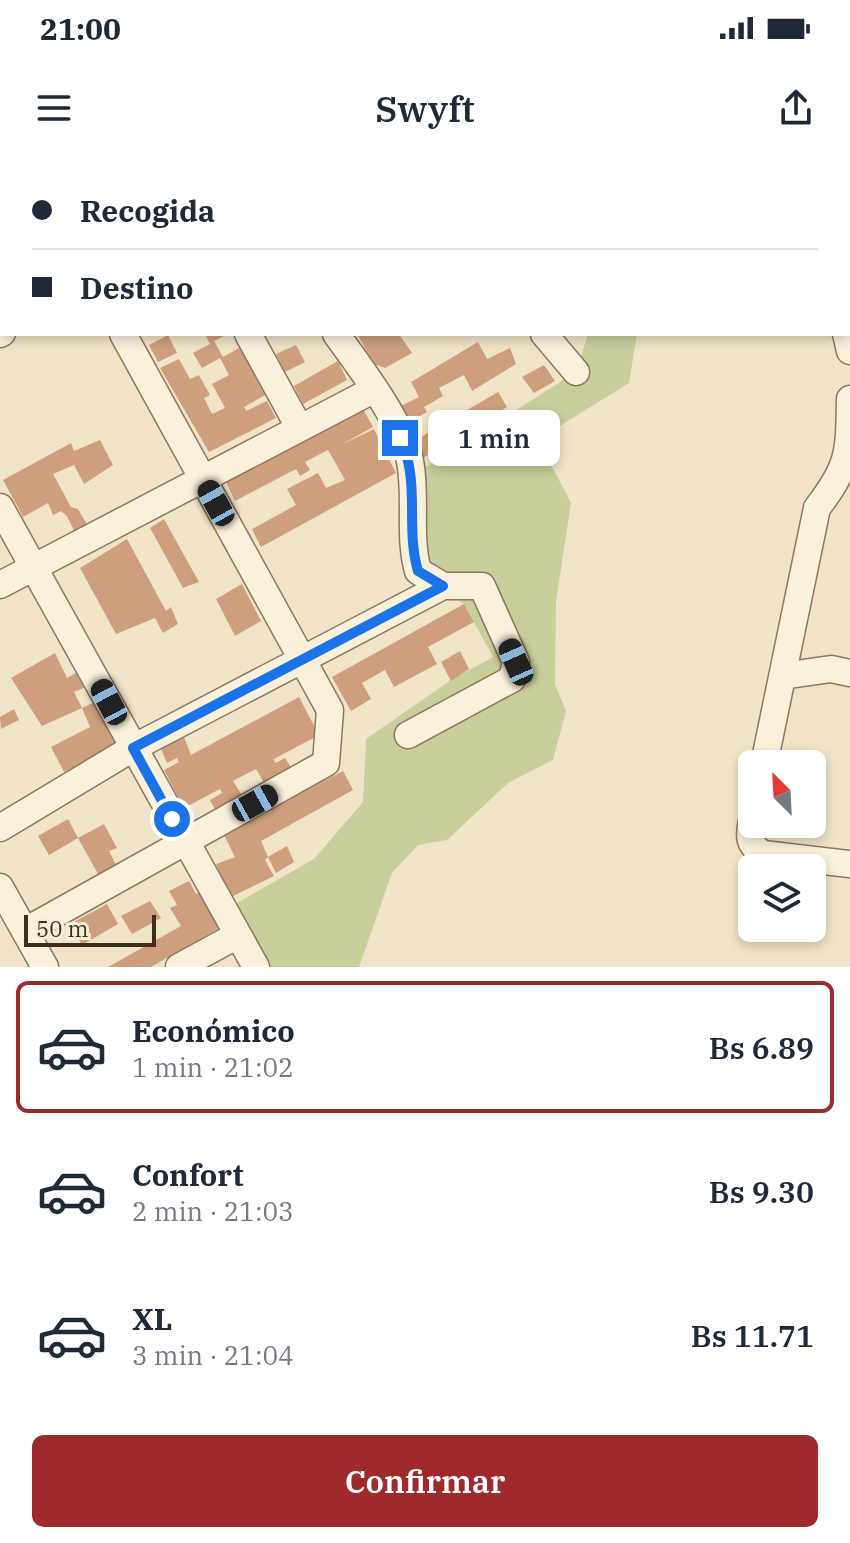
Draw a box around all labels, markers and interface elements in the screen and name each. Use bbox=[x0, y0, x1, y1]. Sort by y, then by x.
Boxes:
text: 21:00 bbox=[40, 9, 121, 48]
text: Swyft bbox=[375, 85, 475, 132]
icon: menu bbox=[32, 86, 76, 130]
icon: share bbox=[774, 86, 818, 130]
text: Recogida bbox=[80, 191, 215, 230]
text: Destino bbox=[80, 268, 194, 307]
callout: 1 min bbox=[428, 410, 560, 466]
route end bbox=[382, 420, 418, 456]
text: 1 min bbox=[458, 421, 530, 455]
car bbox=[194, 476, 238, 530]
car bbox=[495, 635, 537, 689]
car bbox=[87, 675, 131, 729]
north arrow bbox=[738, 750, 826, 838]
map controls bbox=[738, 750, 826, 942]
car bbox=[228, 781, 282, 825]
route start bbox=[154, 801, 190, 837]
button: layers bbox=[738, 854, 826, 942]
scale bar bbox=[24, 911, 156, 947]
text: 50 m bbox=[36, 914, 88, 943]
icon: car bbox=[36, 1011, 108, 1083]
text: Económico bbox=[132, 1011, 295, 1050]
text: Bs 6.89 bbox=[709, 1028, 814, 1067]
text: 1 min · 21:02 bbox=[132, 1050, 294, 1084]
icon: car bbox=[36, 1155, 108, 1227]
text: Confort bbox=[132, 1155, 244, 1194]
text: Bs 9.30 bbox=[709, 1172, 814, 1211]
text: 2 min · 21:03 bbox=[132, 1194, 294, 1228]
icon: car bbox=[36, 1299, 108, 1371]
text: XL bbox=[132, 1299, 172, 1338]
text: Bs 11.71 bbox=[691, 1316, 814, 1355]
text: 3 min · 21:04 bbox=[132, 1338, 294, 1372]
button: Confirmar bbox=[32, 1435, 818, 1527]

